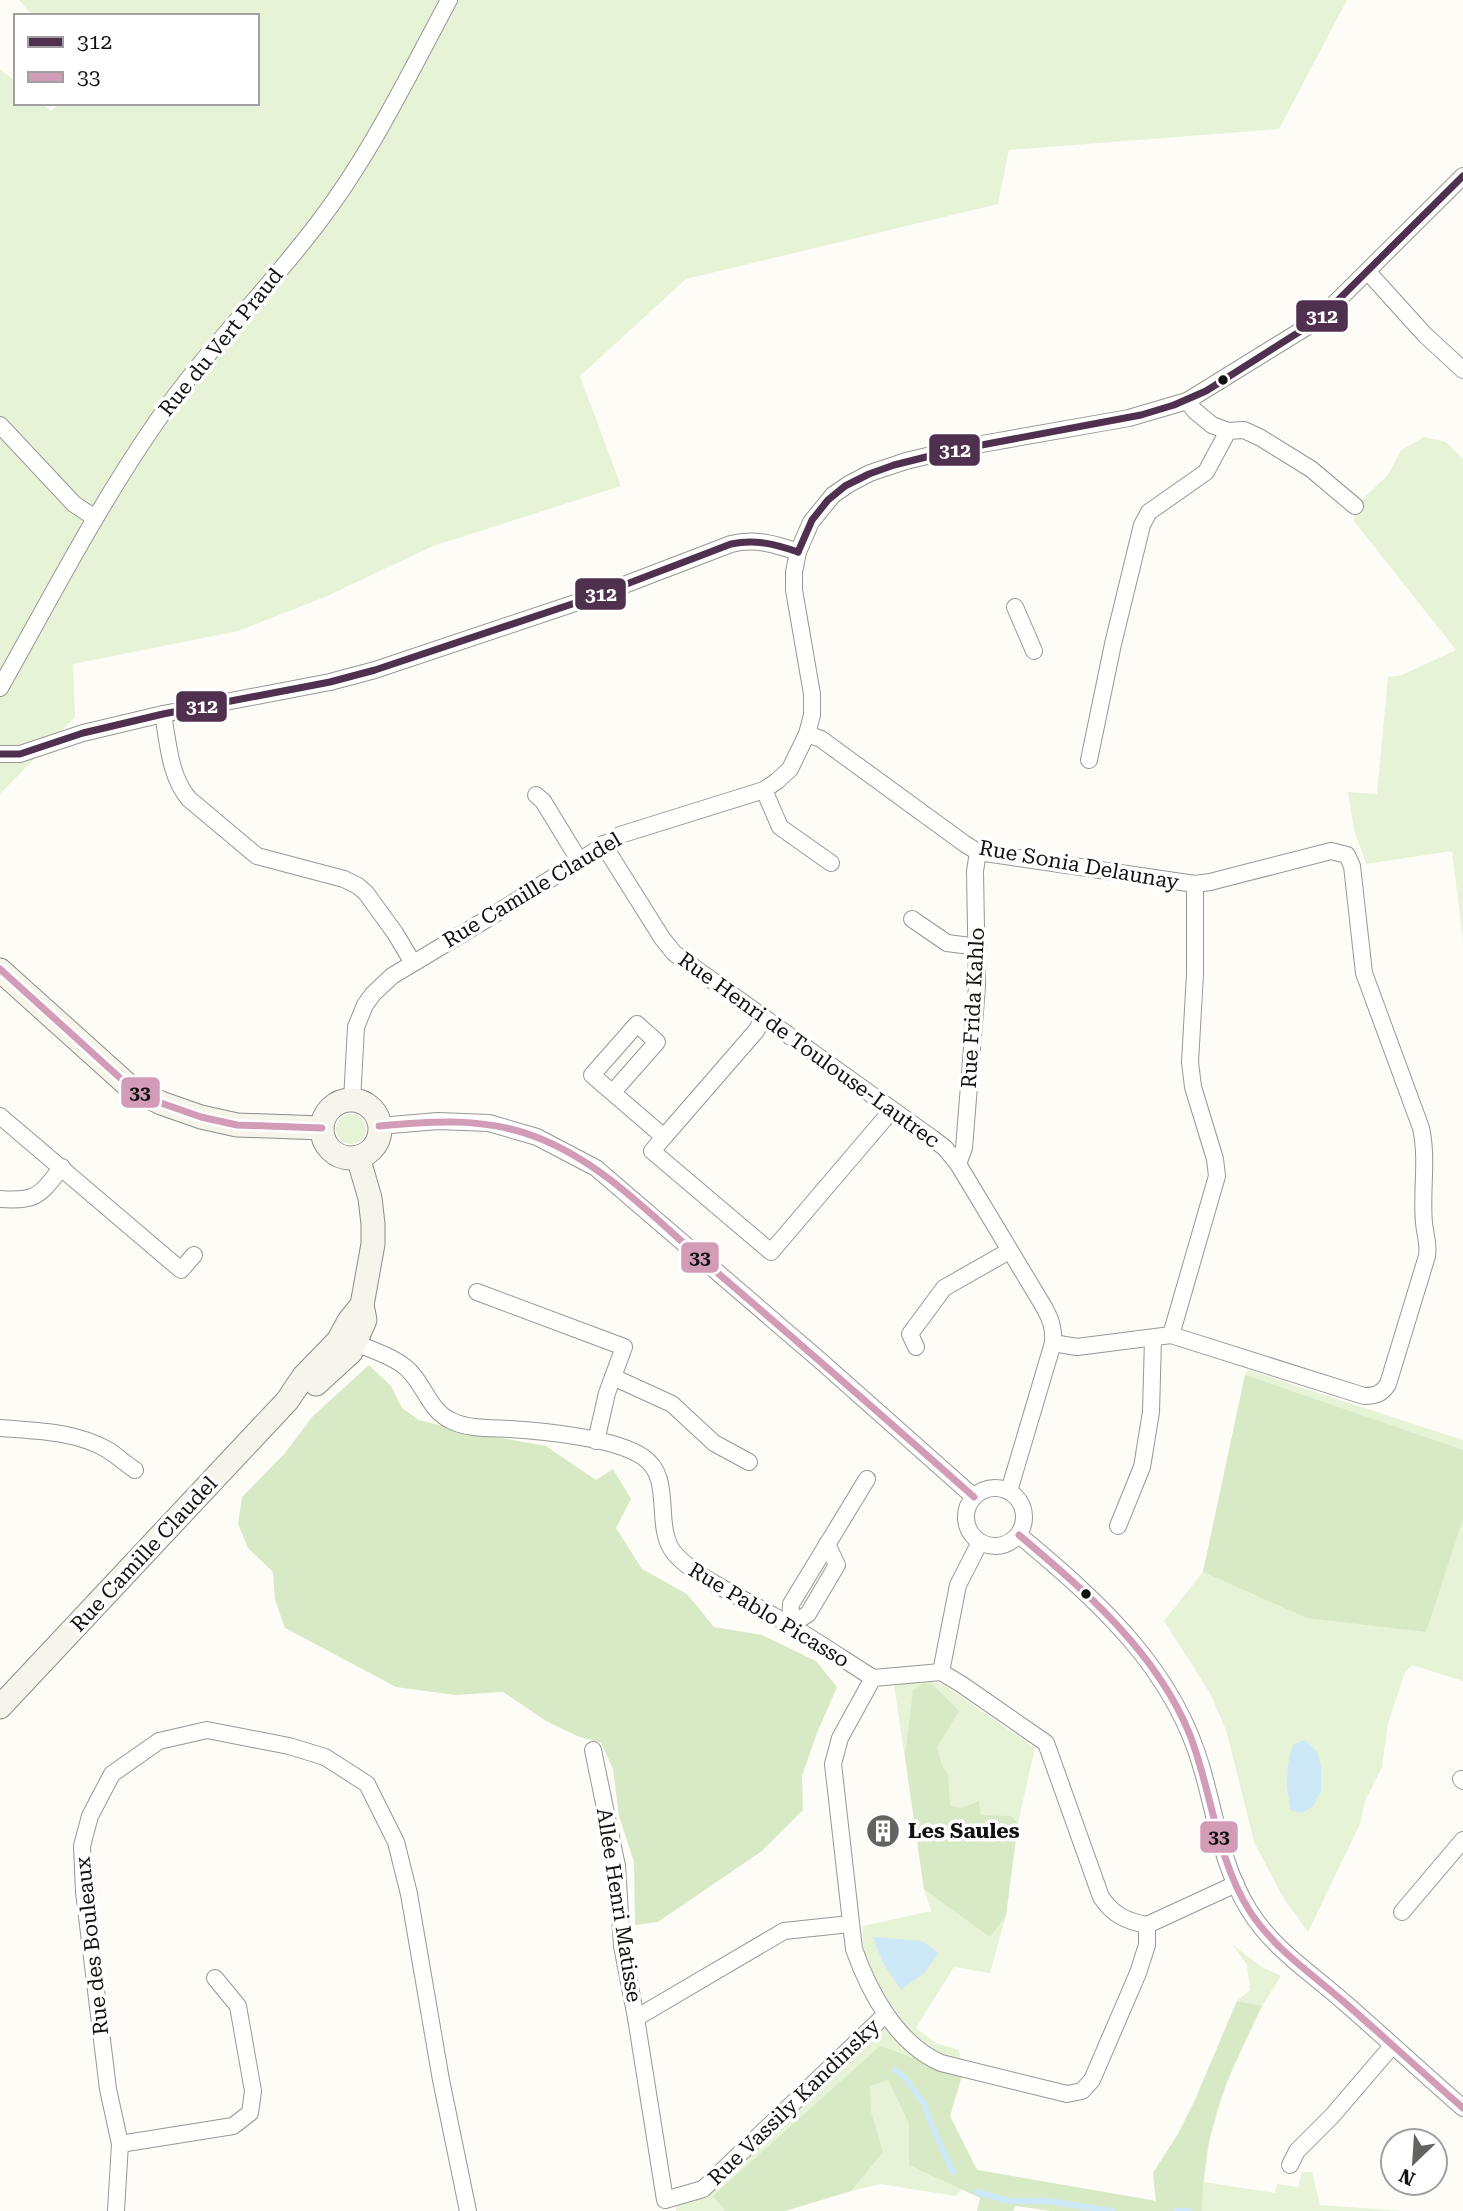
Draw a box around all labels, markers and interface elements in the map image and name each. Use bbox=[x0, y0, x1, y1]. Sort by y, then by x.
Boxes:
legend bbox=[14, 14, 259, 105]
text: 312 bbox=[77, 30, 112, 54]
text: 33 bbox=[77, 65, 101, 89]
street label: Rue du Vert Praud bbox=[154, 263, 288, 421]
line badge: 312 bbox=[1295, 299, 1349, 333]
text: 312 bbox=[1306, 305, 1338, 328]
unlabelled marker bbox=[1216, 373, 1230, 387]
line badge: 312 bbox=[928, 433, 981, 467]
text: 312 bbox=[939, 439, 971, 462]
line badge: 312 bbox=[574, 577, 627, 611]
text: 312 bbox=[585, 583, 617, 606]
line badge: 312 bbox=[175, 690, 228, 723]
text: 312 bbox=[186, 695, 218, 718]
street label: Rue Camille Claudel bbox=[439, 827, 626, 953]
street label: Rue Sonia Delaunay bbox=[977, 836, 1181, 895]
street label: Rue Frida Kahlo bbox=[957, 927, 989, 1089]
street label: Rue Henri de Toulouse-Lautrec bbox=[674, 947, 944, 1153]
line badge: 33 bbox=[120, 1076, 161, 1109]
text: 33 bbox=[129, 1081, 151, 1104]
line badge: 33 bbox=[680, 1241, 720, 1274]
text: 33 bbox=[689, 1246, 711, 1269]
street label: Rue Camille Claudel bbox=[66, 1471, 222, 1637]
street label: Rue Pablo Picasso bbox=[685, 1558, 853, 1672]
unlabelled marker bbox=[1079, 1587, 1093, 1601]
street label: Allée Henri Matisse bbox=[592, 1806, 646, 2004]
building icon: Les Saules bbox=[864, 1812, 902, 1850]
place label: Les Saules bbox=[908, 1819, 1020, 1843]
line badge: 33 bbox=[1199, 1820, 1239, 1854]
text: 33 bbox=[1208, 1825, 1230, 1848]
street label: Rue des Bouleaux bbox=[71, 1856, 113, 2036]
street label: Rue Vassily Kandinsky bbox=[703, 2014, 885, 2190]
north arrow bbox=[1379, 2127, 1449, 2197]
text: N bbox=[1395, 2163, 1419, 2190]

